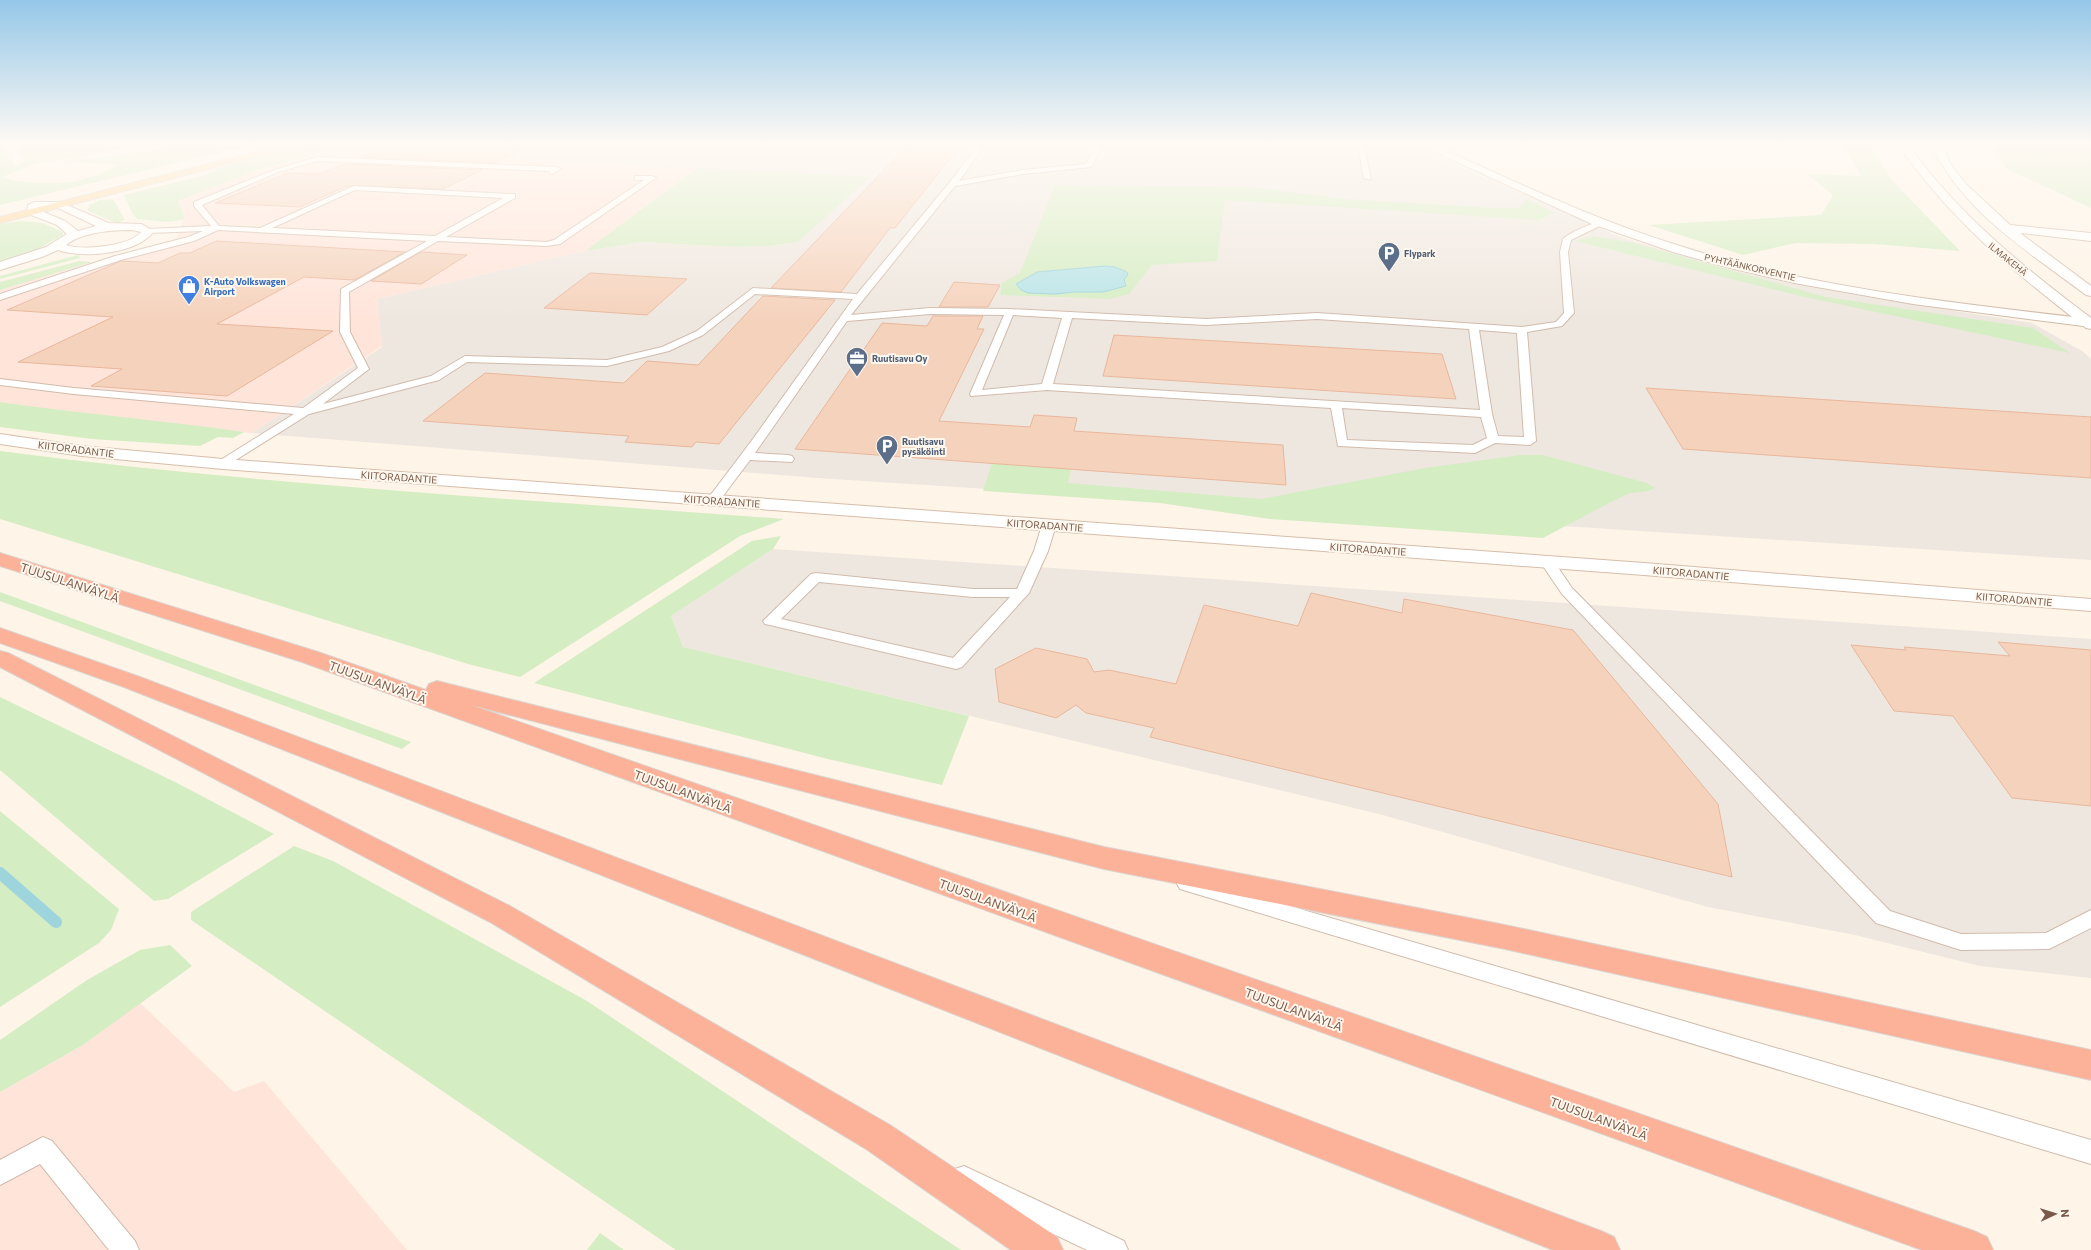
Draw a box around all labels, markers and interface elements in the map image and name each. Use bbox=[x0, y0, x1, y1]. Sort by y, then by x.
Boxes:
parking icon: Flypark bbox=[1376, 240, 1402, 273]
street label: ILMAKEHÄ bbox=[1986, 240, 2030, 278]
place label: Flypark bbox=[1404, 248, 1436, 259]
street label: PYHTÄÄNKORVENTIE bbox=[1703, 251, 1797, 283]
shop icon: K-Auto Volkswagen Airport bbox=[176, 273, 202, 306]
place label: K-Auto Volkswagen Airport bbox=[204, 276, 286, 297]
office icon: Ruutisavu Oy bbox=[844, 345, 870, 378]
place label: Ruutisavu Oy bbox=[872, 353, 928, 364]
parking icon: Ruutisavu pysäköinti bbox=[874, 433, 900, 466]
place label: Ruutisavu pysäköinti bbox=[902, 436, 946, 457]
street label: KIITORADANTIE bbox=[37, 438, 115, 460]
street label: KIITORADANTIE bbox=[360, 468, 438, 486]
street label: KIITORADANTIE bbox=[683, 492, 761, 510]
street label: KIITORADANTIE bbox=[1006, 516, 1084, 534]
street label: KIITORADANTIE bbox=[1329, 540, 1407, 558]
street label: TUUSULANVÄYLÄ bbox=[19, 559, 121, 605]
street label: KIITORADANTIE bbox=[1652, 564, 1730, 582]
street label: KIITORADANTIE bbox=[1975, 590, 2053, 608]
street label: TUUSULANVÄYLÄ bbox=[327, 658, 429, 706]
street label: TUUSULANVÄYLÄ bbox=[632, 767, 734, 815]
street label: TUUSULANVÄYLÄ bbox=[937, 876, 1039, 924]
street label: TUUSULANVÄYLÄ bbox=[1243, 985, 1345, 1033]
street label: TUUSULANVÄYLÄ bbox=[1548, 1094, 1650, 1142]
north arrow bbox=[2035, 1194, 2075, 1234]
text: N bbox=[2059, 1209, 2072, 1218]

